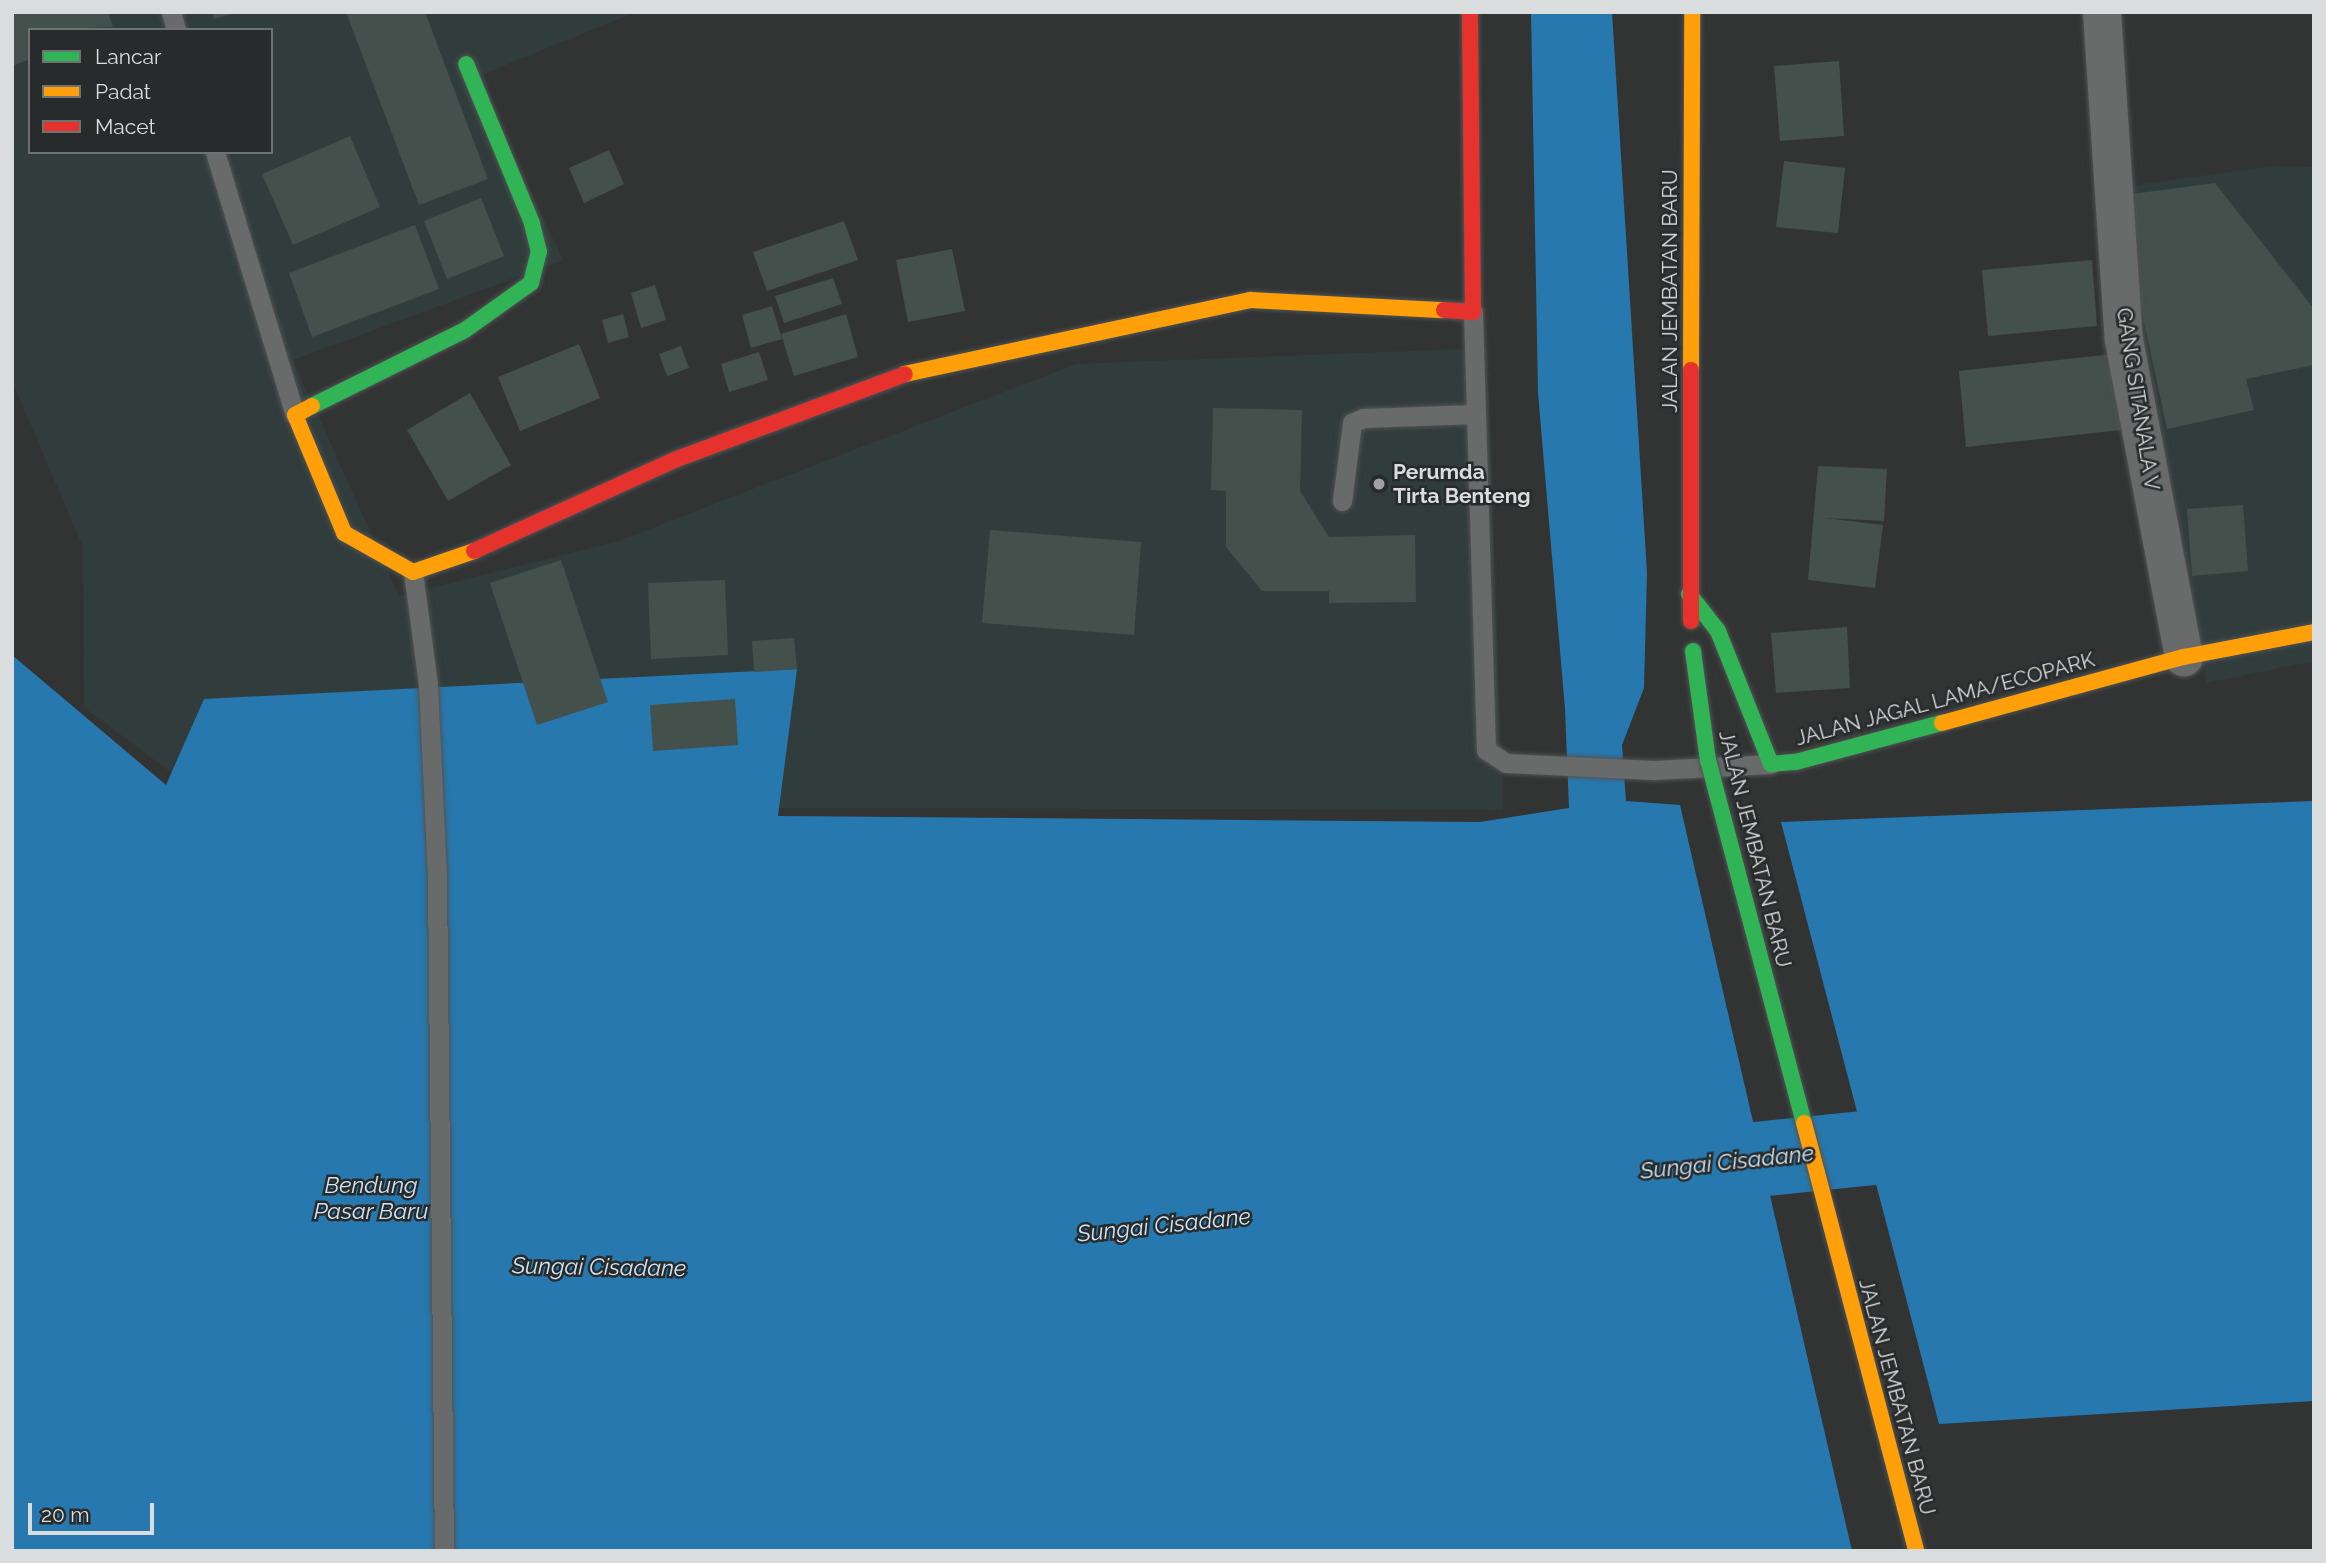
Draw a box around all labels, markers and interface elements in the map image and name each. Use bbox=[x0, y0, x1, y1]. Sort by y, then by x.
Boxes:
legend bbox=[28, 28, 273, 154]
text: Lancar bbox=[95, 44, 161, 69]
text: Padat bbox=[95, 79, 151, 104]
text: Macet bbox=[95, 114, 155, 139]
street label: JALAN JEMBATAN BARU bbox=[1657, 169, 1683, 413]
street label: GANG SITANALA V bbox=[2111, 305, 2165, 493]
place label: Perumda Tirta Benteng bbox=[1393, 459, 1531, 509]
marker: Perumda Tirta Benteng bbox=[1371, 476, 1387, 492]
street label: JALAN JAGAL LAMA/ECOPARK bbox=[1792, 647, 2098, 751]
street label: JALAN JEMBATAN BARU bbox=[1713, 727, 1797, 971]
water label: Sungai Cisadane bbox=[1639, 1139, 1815, 1185]
water label: Bendung Pasar Baru bbox=[313, 1171, 429, 1225]
water label: Sungai Cisadane bbox=[1076, 1202, 1252, 1248]
water label: Sungai Cisadane bbox=[512, 1252, 686, 1282]
street label: JALAN JEMBATAN BARU bbox=[1853, 1276, 1941, 1518]
scale bar bbox=[32, 1490, 158, 1534]
text: 20 m bbox=[41, 1502, 89, 1527]

